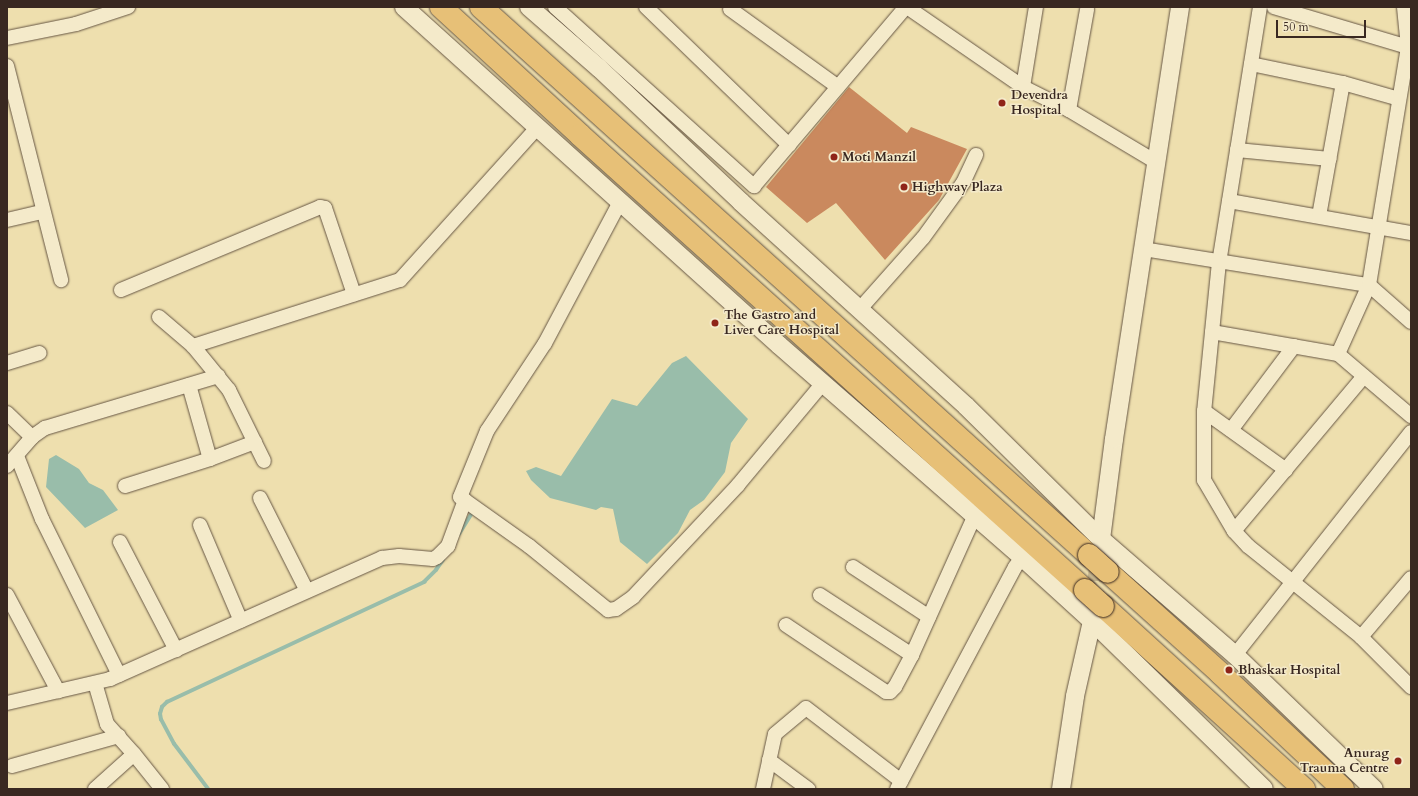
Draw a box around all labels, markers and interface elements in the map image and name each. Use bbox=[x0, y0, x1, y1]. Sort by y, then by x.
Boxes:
scale bar bbox=[1278, 12, 1368, 38]
text: 50 m bbox=[1283, 19, 1309, 35]
place label: Devendra Hospital bbox=[1011, 88, 1068, 119]
marker: Devendra Hospital bbox=[996, 97, 1008, 109]
place label: Moti Manzil bbox=[842, 149, 916, 165]
marker: Moti Manzil bbox=[829, 152, 839, 162]
place label: Highway Plaza bbox=[912, 179, 1003, 195]
marker: Highway Plaza bbox=[899, 182, 909, 192]
place label: The Gastro and Liver Care Hospital bbox=[724, 308, 839, 339]
marker: The Gastro and Liver Care Hospital bbox=[709, 317, 721, 329]
place label: Bhaskar Hospital bbox=[1238, 662, 1340, 678]
marker: Bhaskar Hospital bbox=[1223, 664, 1235, 676]
place label: Anurag Trauma Centre bbox=[1300, 746, 1389, 777]
marker: Anurag Trauma Centre bbox=[1392, 755, 1404, 767]

